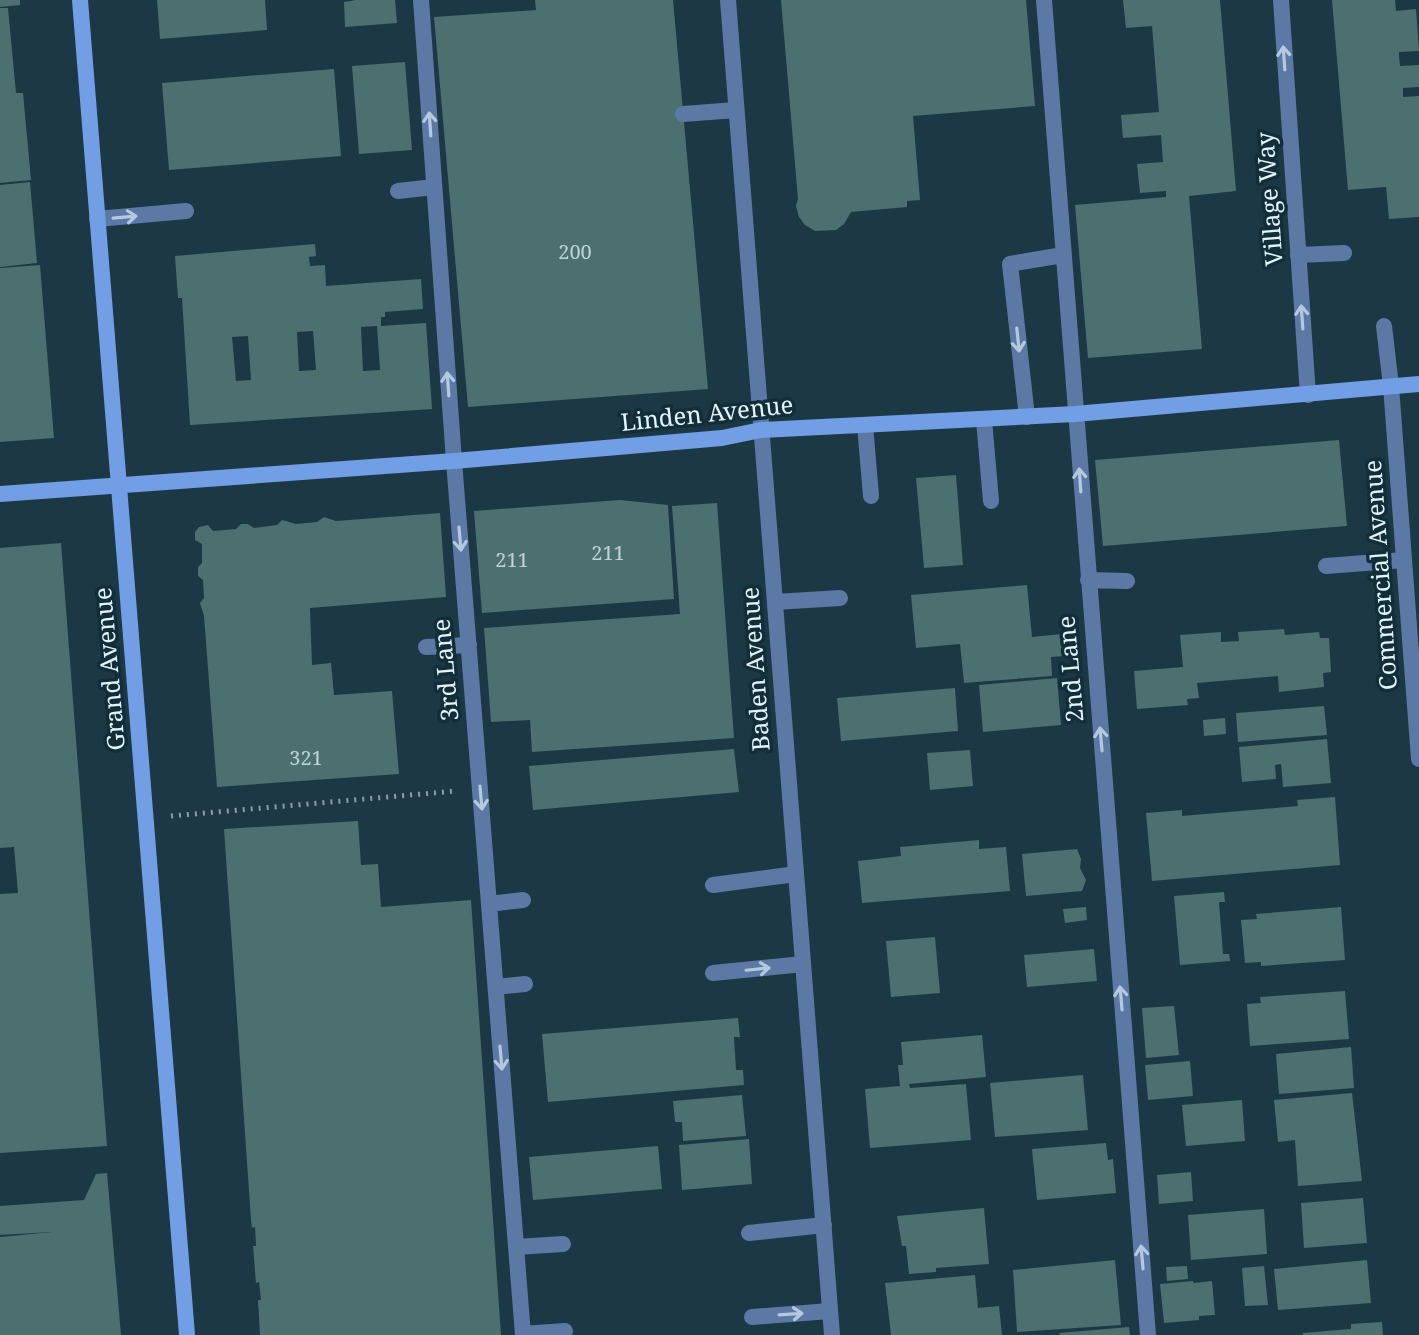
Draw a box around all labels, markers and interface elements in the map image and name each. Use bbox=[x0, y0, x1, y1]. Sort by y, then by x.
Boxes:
one-way arrow bbox=[1276, 45, 1291, 72]
one-way arrow bbox=[422, 111, 437, 138]
street label: Village Way bbox=[1247, 131, 1290, 267]
one-way arrow bbox=[111, 209, 138, 224]
house number: 200 bbox=[558, 238, 592, 265]
one-way arrow bbox=[1294, 304, 1309, 331]
one-way arrow bbox=[1011, 326, 1026, 353]
one-way arrow bbox=[440, 371, 455, 398]
street label: Linden Avenue bbox=[619, 387, 795, 438]
street label: Commercial Avenue bbox=[1355, 459, 1404, 691]
one-way arrow bbox=[1072, 467, 1087, 494]
one-way arrow bbox=[453, 525, 468, 552]
house number: 211 bbox=[591, 539, 625, 566]
house number: 211 bbox=[495, 546, 529, 573]
street label: Grand Avenue bbox=[85, 586, 132, 752]
street label: Baden Avenue bbox=[732, 586, 777, 752]
street label: 2nd Lane bbox=[1048, 615, 1091, 724]
street label: 3rd Lane bbox=[424, 618, 465, 723]
one-way arrow bbox=[1093, 726, 1108, 753]
house number: 321 bbox=[289, 744, 323, 771]
one-way arrow bbox=[474, 784, 489, 811]
one-way arrow bbox=[744, 961, 771, 976]
one-way arrow bbox=[1113, 985, 1128, 1012]
one-way arrow bbox=[494, 1044, 509, 1071]
one-way arrow bbox=[1134, 1244, 1149, 1271]
one-way arrow bbox=[777, 1306, 804, 1321]

